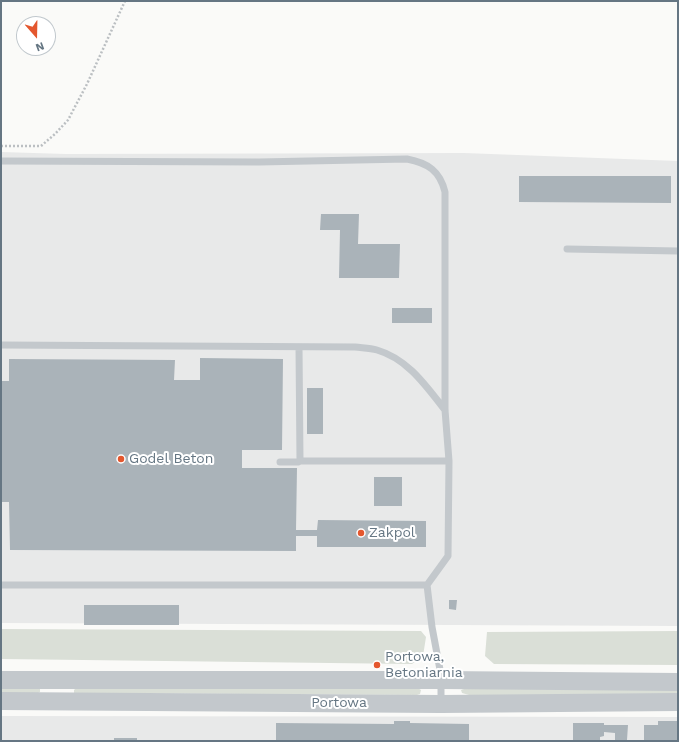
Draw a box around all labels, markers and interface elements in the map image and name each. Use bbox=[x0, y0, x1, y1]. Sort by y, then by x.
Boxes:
north arrow bbox=[16, 16, 56, 56]
text: N bbox=[34, 39, 46, 54]
place label: Godel Beton bbox=[129, 451, 213, 467]
marker: Godel Beton bbox=[116, 454, 126, 464]
place label: Zakpol bbox=[369, 525, 415, 541]
marker: Zakpol bbox=[356, 528, 366, 538]
place label: Portowa, Betoniarnia bbox=[385, 649, 463, 682]
marker: Portowa, Betoniarnia bbox=[372, 660, 382, 670]
street label: Portowa bbox=[311, 695, 367, 711]

